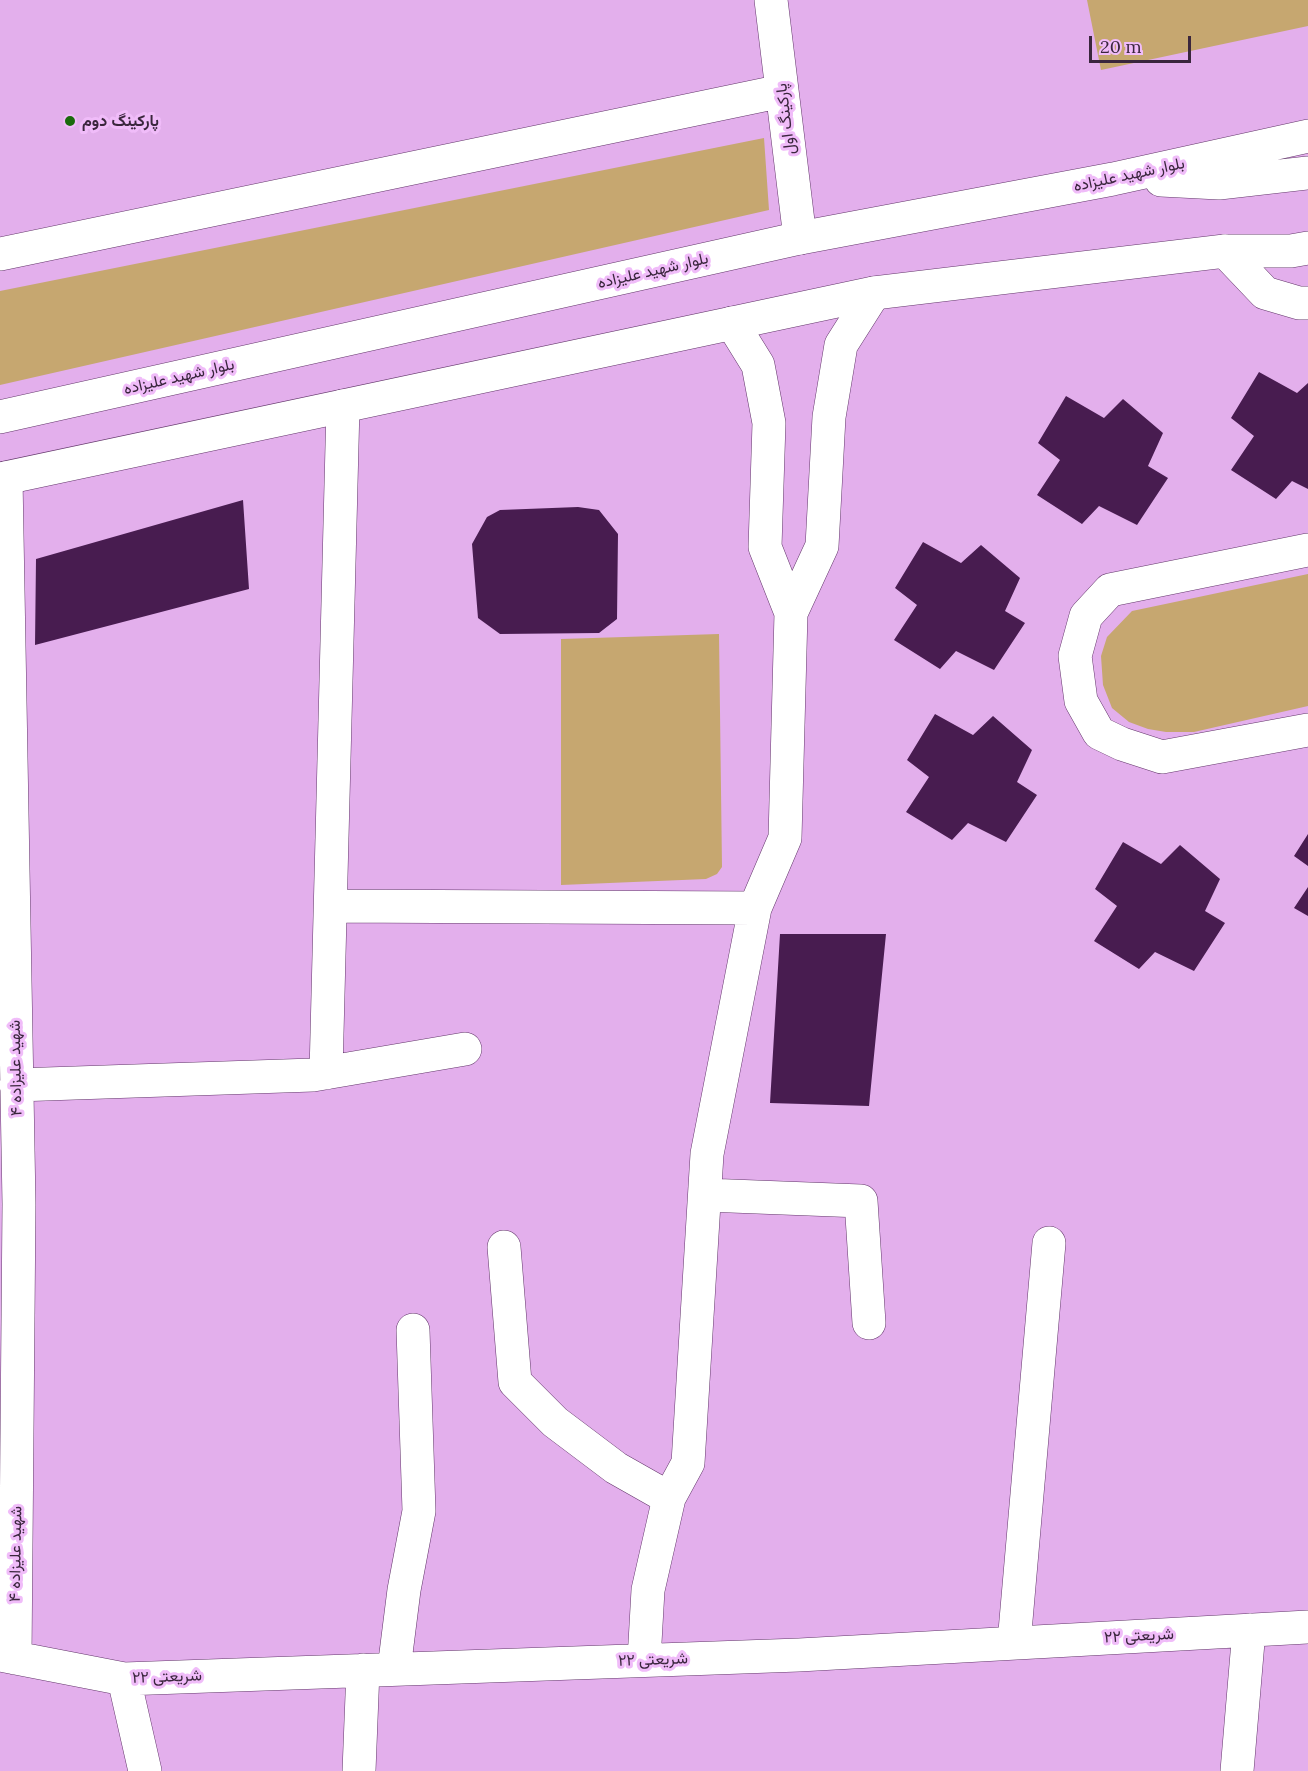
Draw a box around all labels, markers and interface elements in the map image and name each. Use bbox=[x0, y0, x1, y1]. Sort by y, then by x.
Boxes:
scale bar bbox=[1092, 24, 1194, 62]
text: 20 m bbox=[1100, 35, 1142, 58]
street label: پارکینگ اول bbox=[772, 82, 800, 156]
place label: پارکینگ دوم bbox=[82, 111, 159, 131]
marker: پارکینگ دوم bbox=[63, 114, 77, 128]
street label: بلوار شهید علیزاده bbox=[1072, 154, 1186, 196]
street label: بلوار شهید علیزاده bbox=[596, 249, 710, 293]
street label: بلوار شهید علیزاده bbox=[122, 355, 236, 399]
street label: شهید علیزاده ۴ bbox=[6, 1020, 26, 1116]
street label: شهید علیزاده ۴ bbox=[6, 1506, 26, 1602]
street label: شریعتی ۲۲ bbox=[1104, 1625, 1174, 1647]
street label: شریعتی ۲۲ bbox=[618, 1649, 688, 1671]
street label: شریعتی ۲۲ bbox=[132, 1666, 202, 1688]

